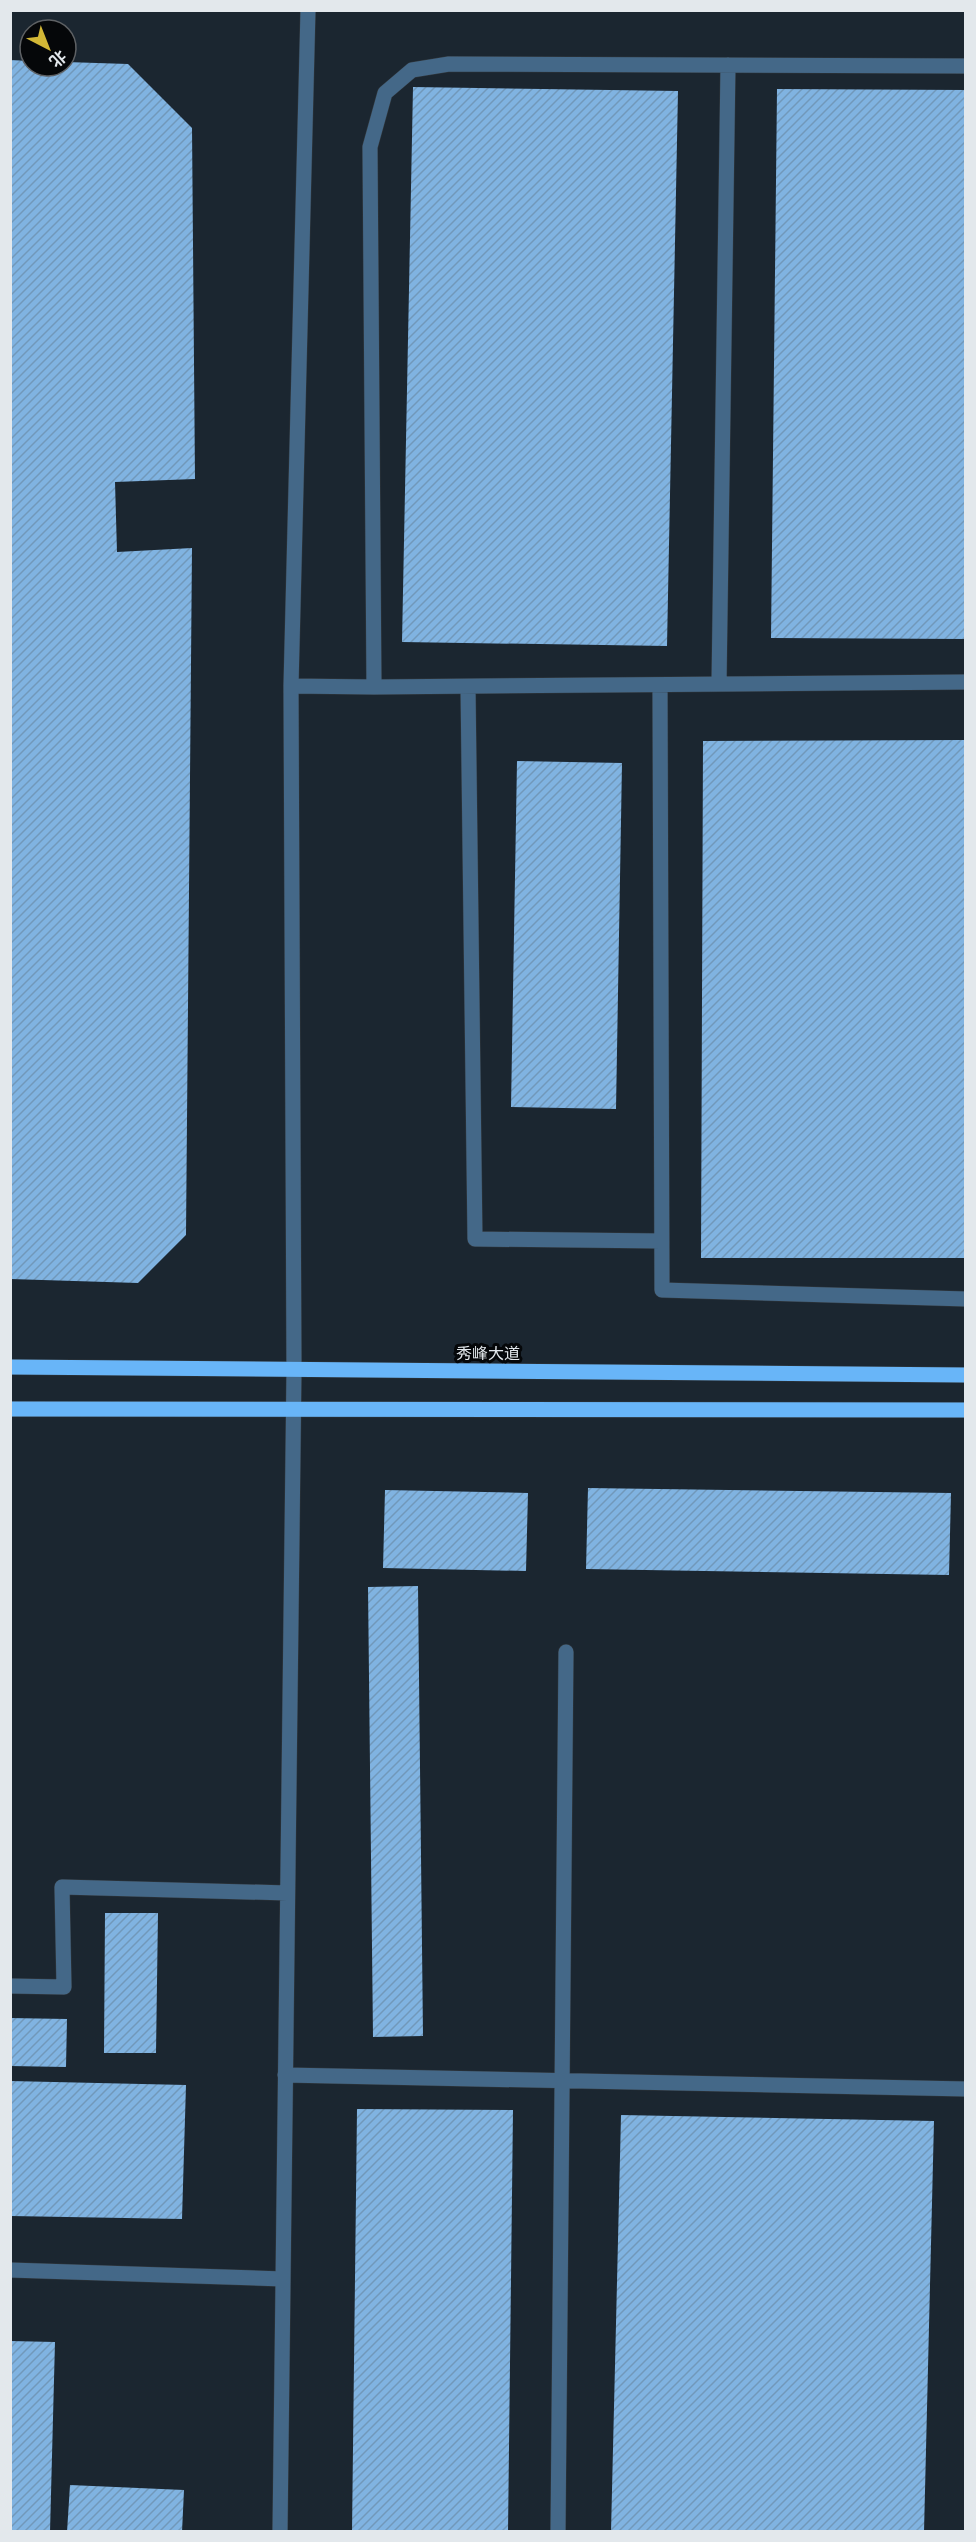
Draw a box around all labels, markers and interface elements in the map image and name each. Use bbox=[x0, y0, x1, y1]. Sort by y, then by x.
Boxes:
north arrow bbox=[18, 18, 78, 78]
text: 北 bbox=[45, 46, 70, 71]
street label: 秀峰大道 bbox=[456, 1344, 520, 1363]

